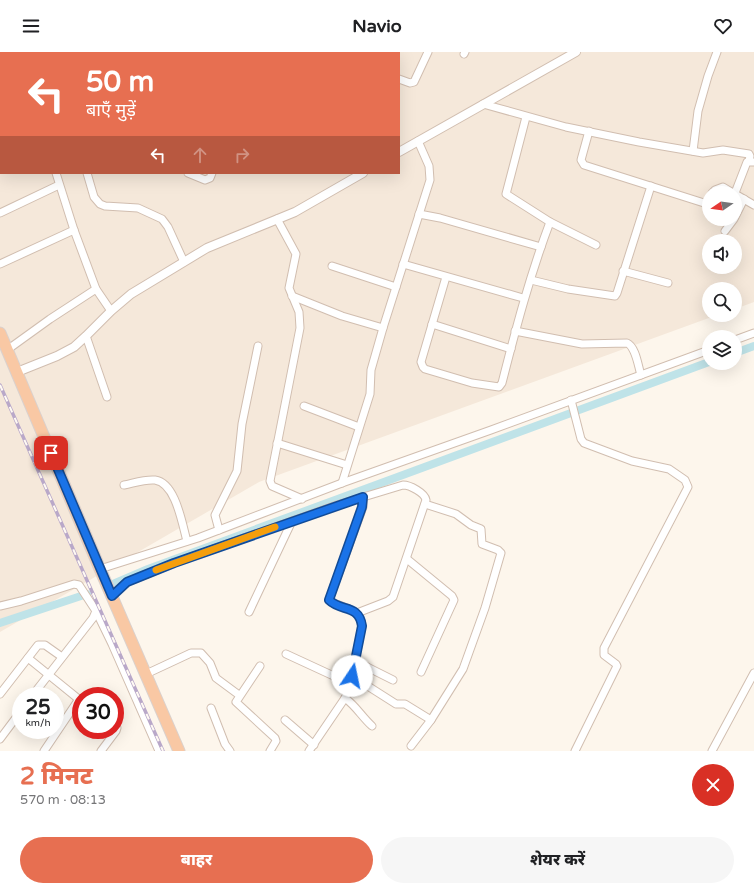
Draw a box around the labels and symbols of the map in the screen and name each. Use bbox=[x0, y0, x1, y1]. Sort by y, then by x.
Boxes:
north arrow bbox=[702, 186, 742, 226]
pin bbox=[34, 436, 68, 470]
position arrow bbox=[331, 655, 373, 697]
speed limit sign: 30 bbox=[72, 687, 124, 739]

